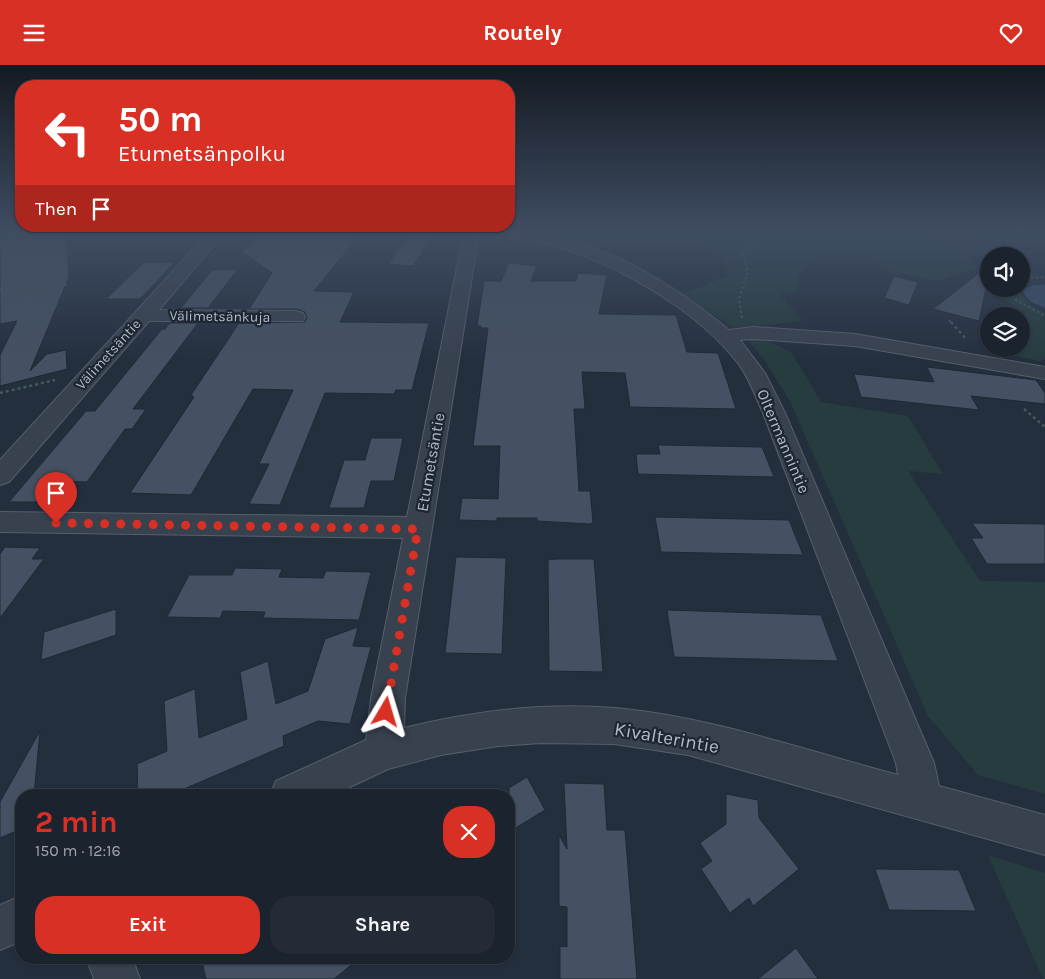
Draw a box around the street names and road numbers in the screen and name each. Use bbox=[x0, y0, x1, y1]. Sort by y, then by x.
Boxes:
street label: Välimetsänkuja bbox=[169, 307, 271, 326]
street label: Välimetsäntie bbox=[72, 316, 144, 393]
street label: Oltermannintie bbox=[753, 386, 814, 496]
street label: Etumetsäntie bbox=[412, 411, 449, 513]
street label: Kivalterintie bbox=[613, 718, 721, 758]

